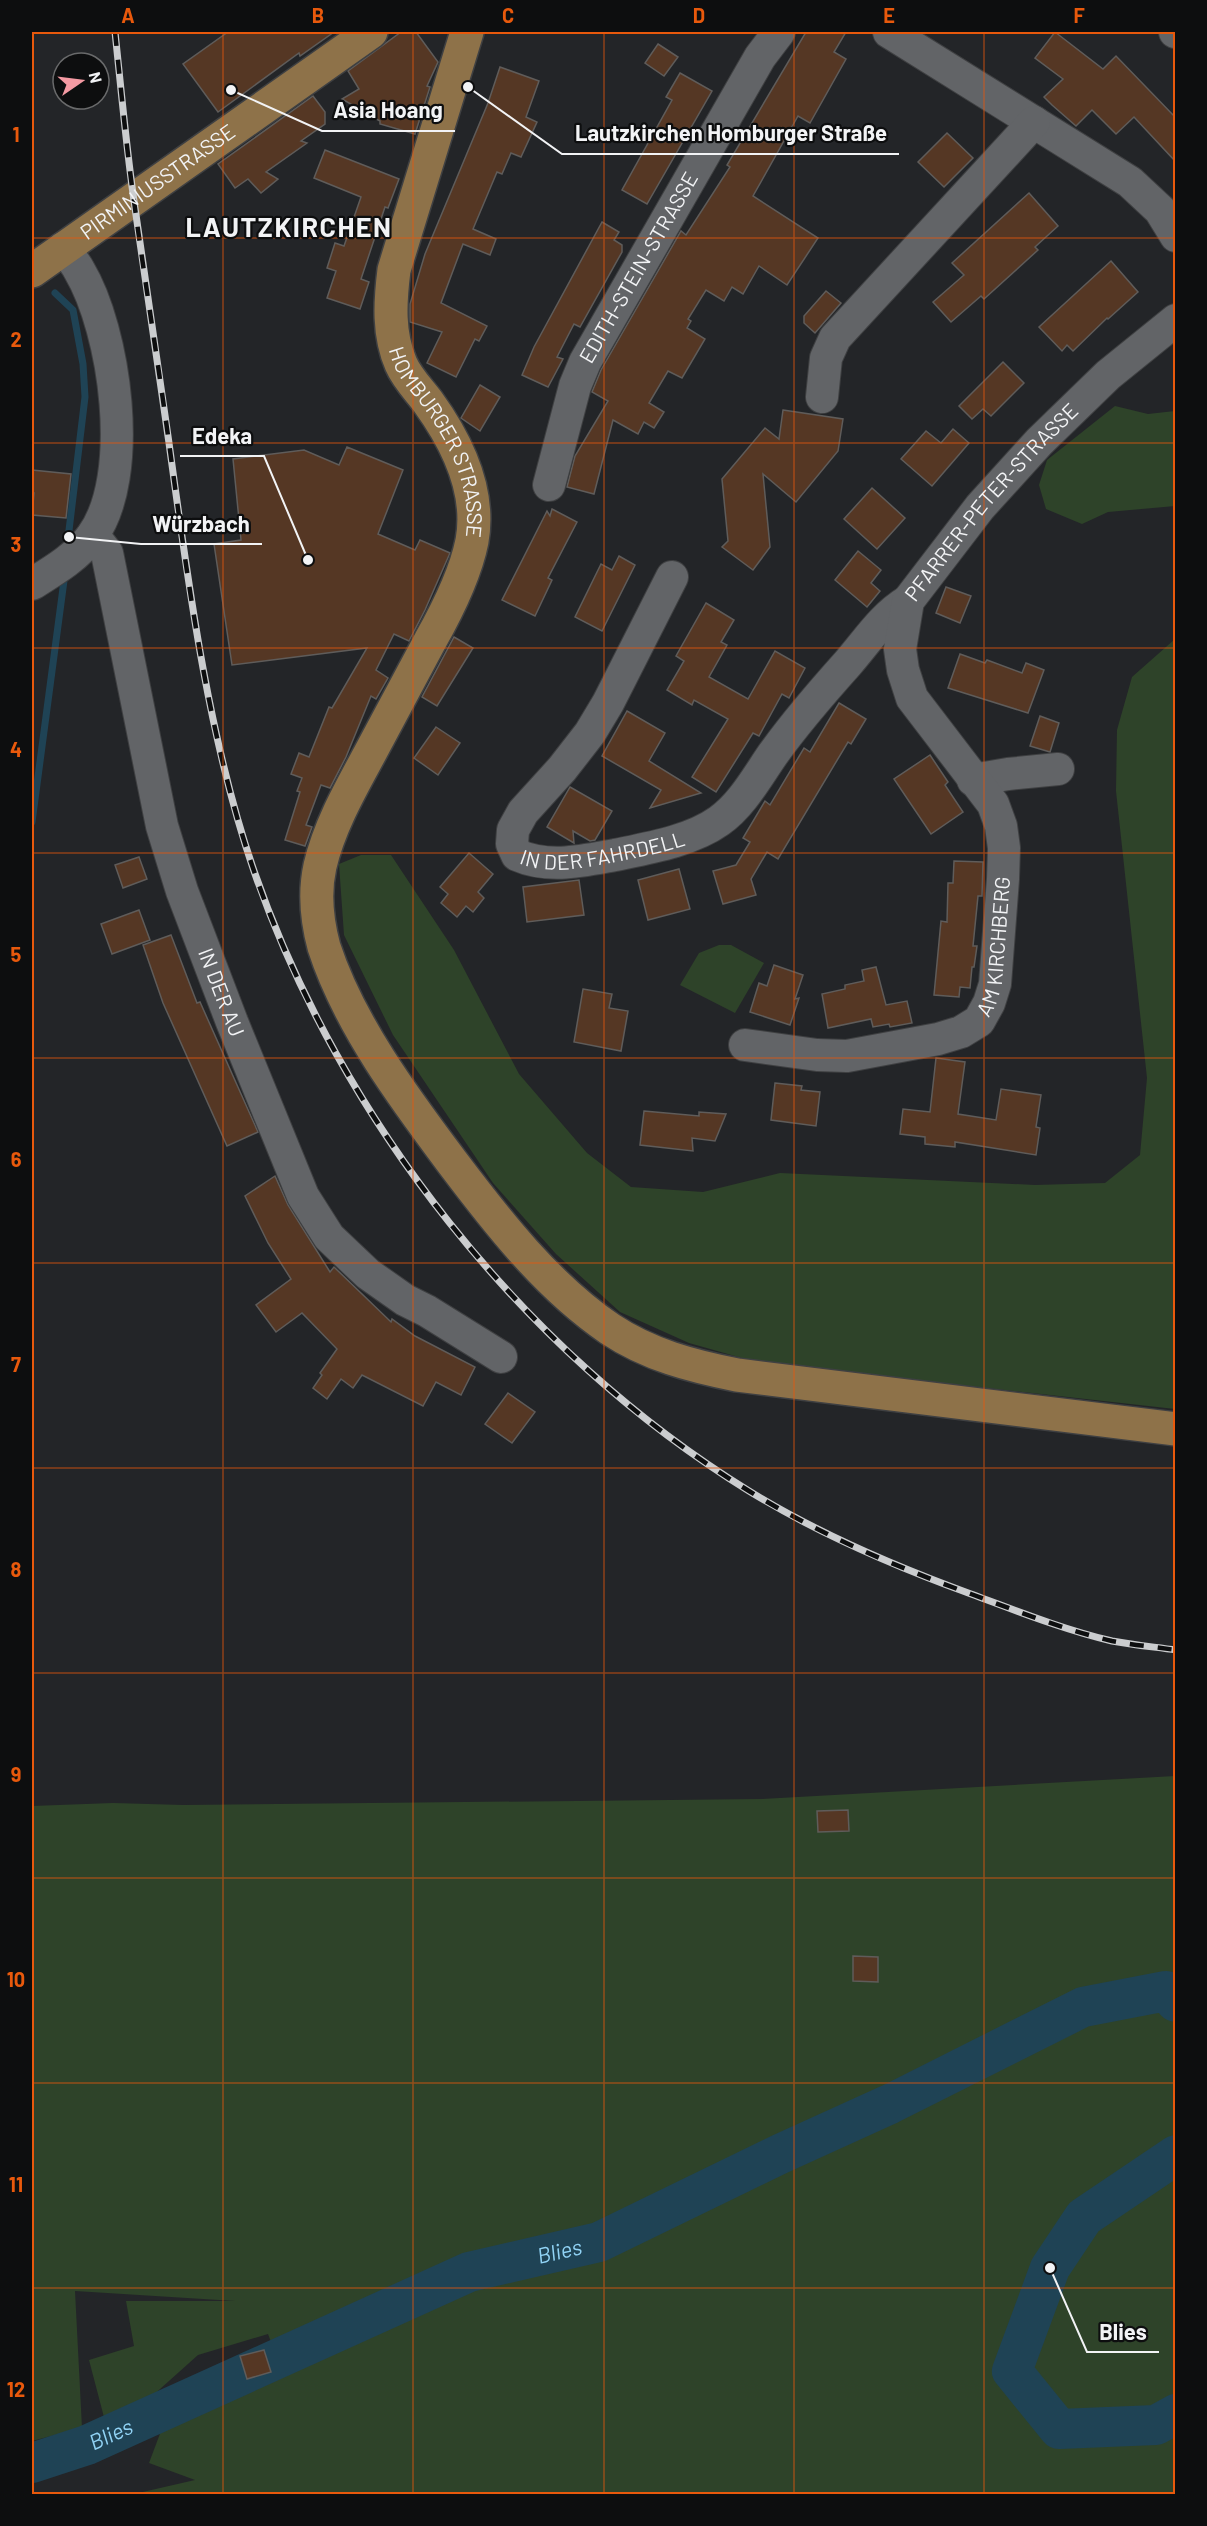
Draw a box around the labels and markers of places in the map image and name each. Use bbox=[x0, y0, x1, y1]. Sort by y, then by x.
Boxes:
callout: Asia Hoang bbox=[322, 91, 455, 131]
callout: Lautzkirchen Homburger Straße bbox=[562, 114, 899, 154]
callout: Edeka bbox=[180, 416, 264, 456]
callout: Würzbach bbox=[141, 504, 262, 544]
callout: Blies bbox=[1087, 2312, 1159, 2352]

